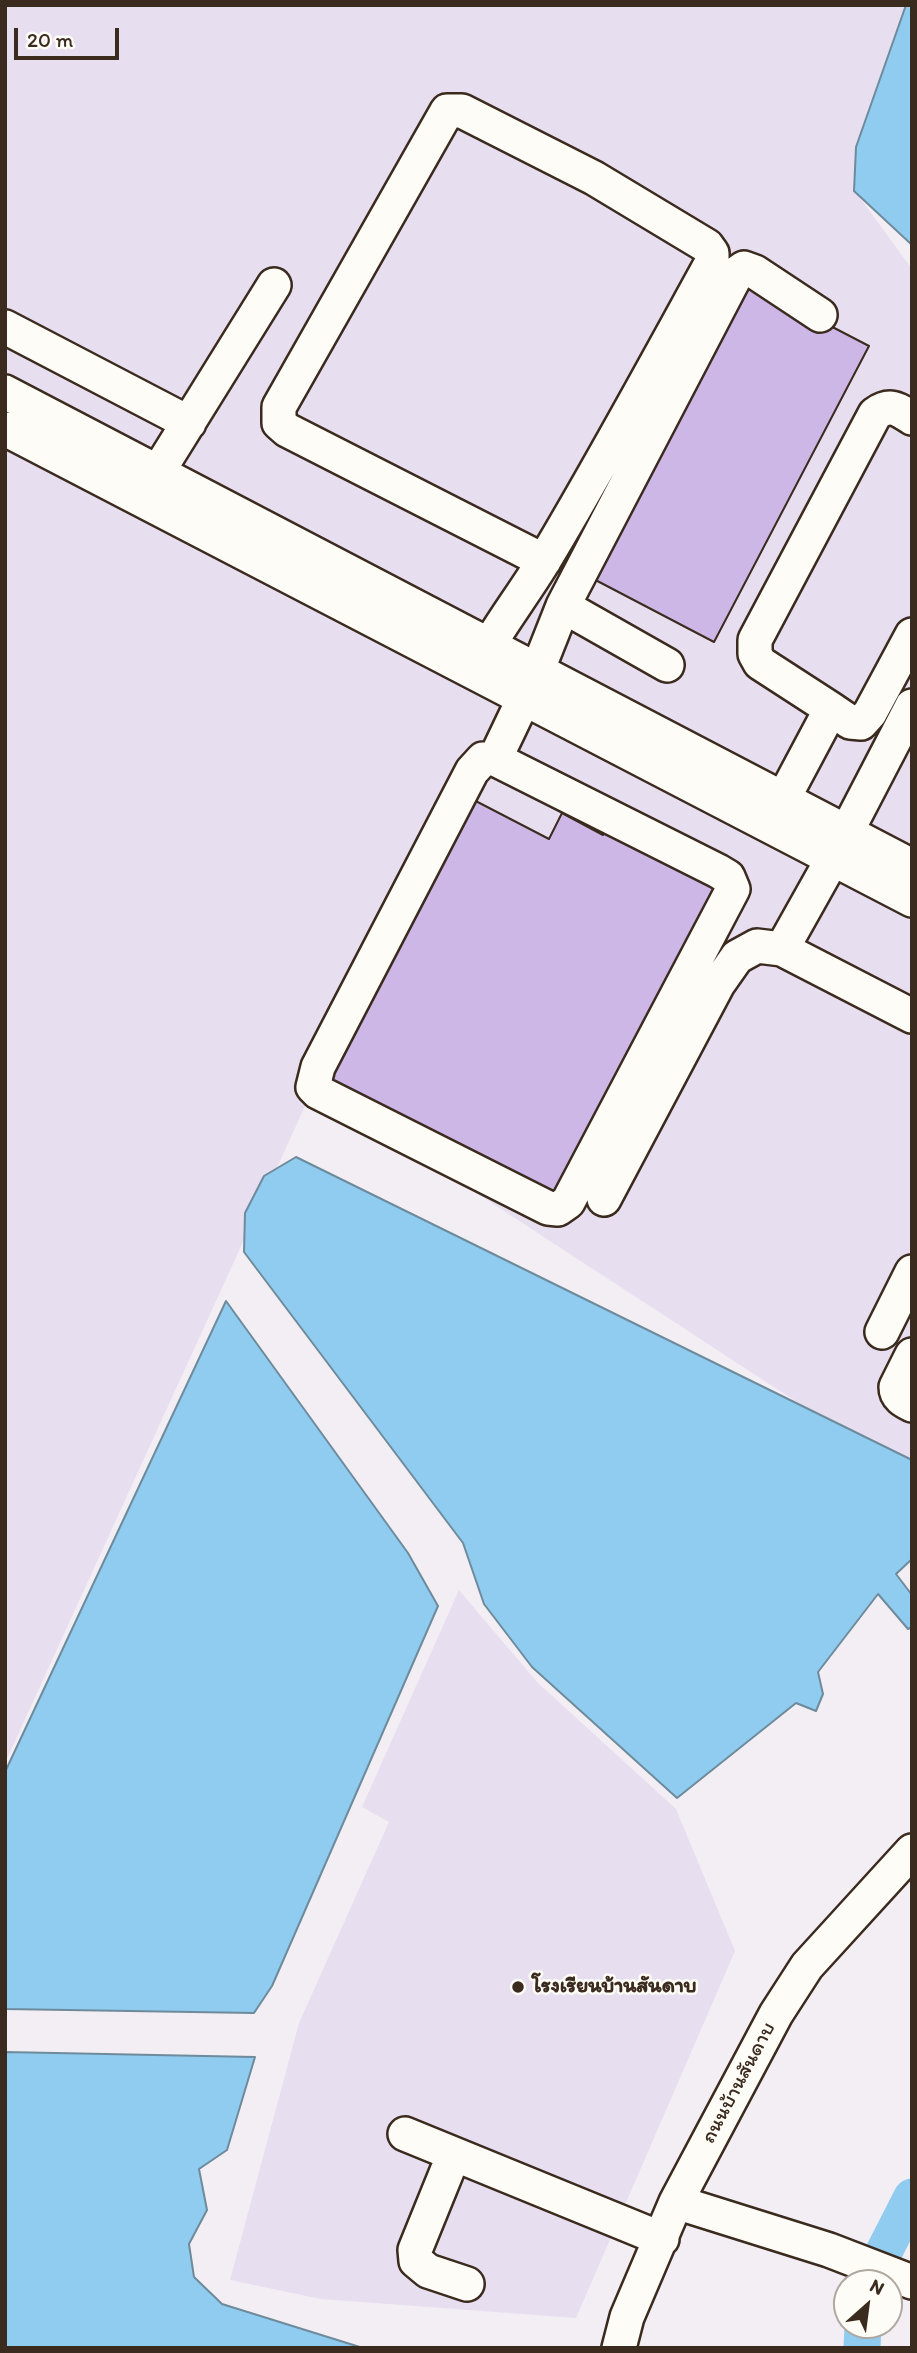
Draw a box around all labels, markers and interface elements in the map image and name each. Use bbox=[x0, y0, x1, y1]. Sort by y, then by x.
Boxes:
scale bar bbox=[18, 14, 122, 58]
text: 20 m bbox=[27, 27, 73, 52]
place label: โรงเรียนบ้านสันดาบ bbox=[532, 1974, 697, 2000]
marker: โรงเรียนบ้านสันดาบ bbox=[510, 1979, 526, 1995]
street label: ถนนบ้านสันดาบ bbox=[696, 2018, 782, 2148]
north arrow bbox=[833, 2269, 903, 2339]
text: N bbox=[866, 2274, 888, 2300]

